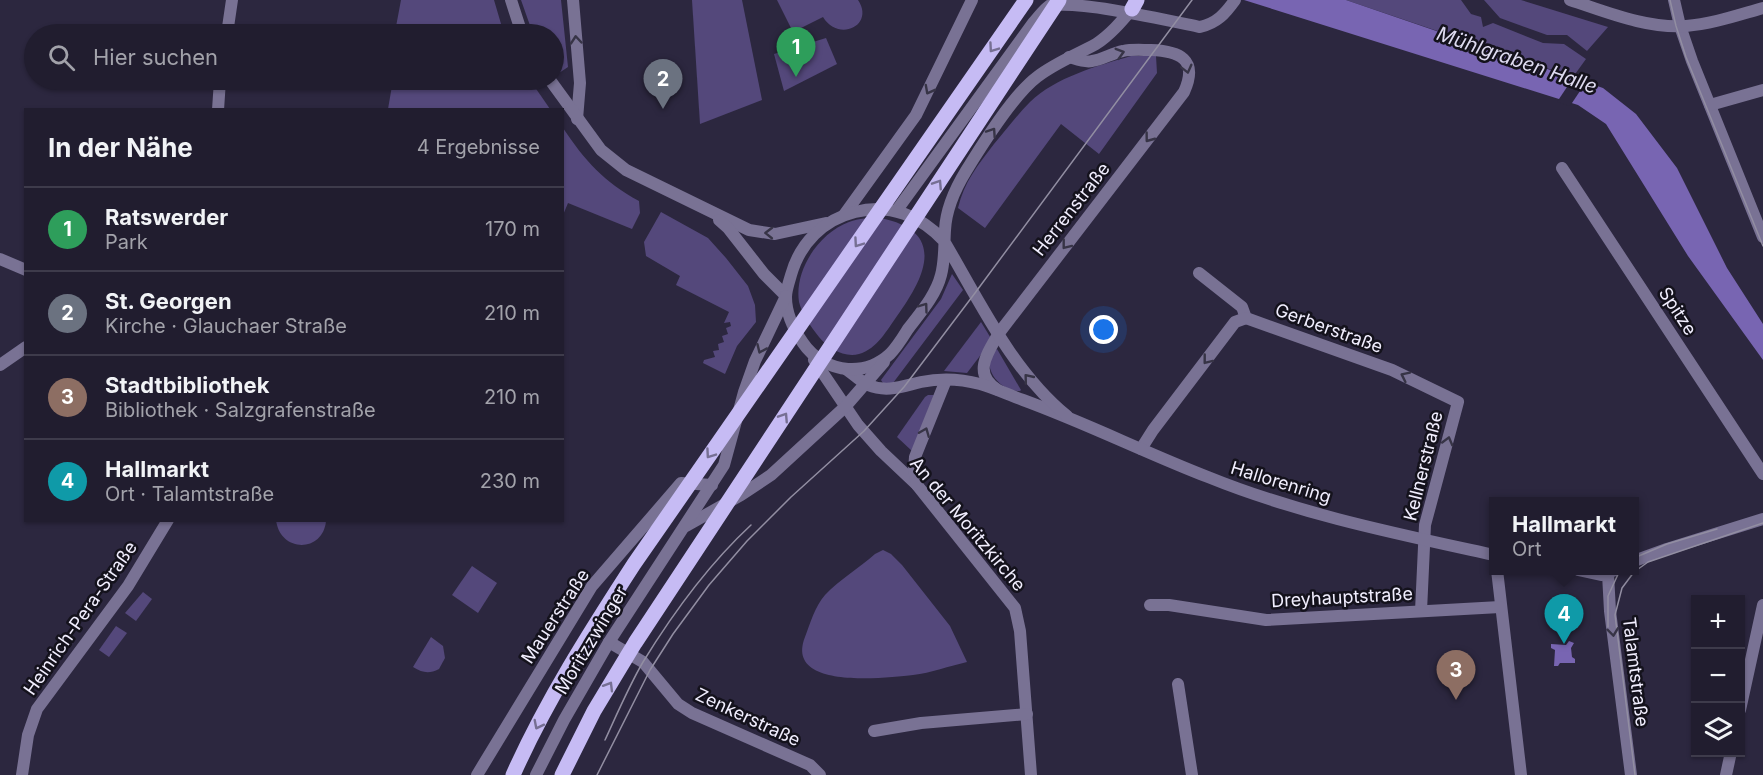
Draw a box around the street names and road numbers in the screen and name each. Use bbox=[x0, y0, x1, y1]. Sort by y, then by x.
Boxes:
street label: Herrenstraße bbox=[1028, 158, 1114, 260]
street label: Spitze bbox=[1655, 283, 1701, 339]
street label: Gerberstraße bbox=[1272, 299, 1386, 357]
street label: Kellnerstraße bbox=[1399, 409, 1447, 523]
street label: An der Moritzkirche bbox=[906, 453, 1030, 595]
street label: Hallorenring bbox=[1228, 457, 1334, 507]
street label: Heinrich-Pera-Straße bbox=[19, 537, 141, 699]
street label: Mauerstraße bbox=[517, 565, 593, 667]
street label: Moritzzwinger bbox=[551, 582, 632, 698]
street label: Dreyhauptstraße bbox=[1271, 583, 1413, 611]
street label: Talamtstraße bbox=[1619, 616, 1653, 728]
street label: Zenkerstraße bbox=[692, 684, 804, 750]

